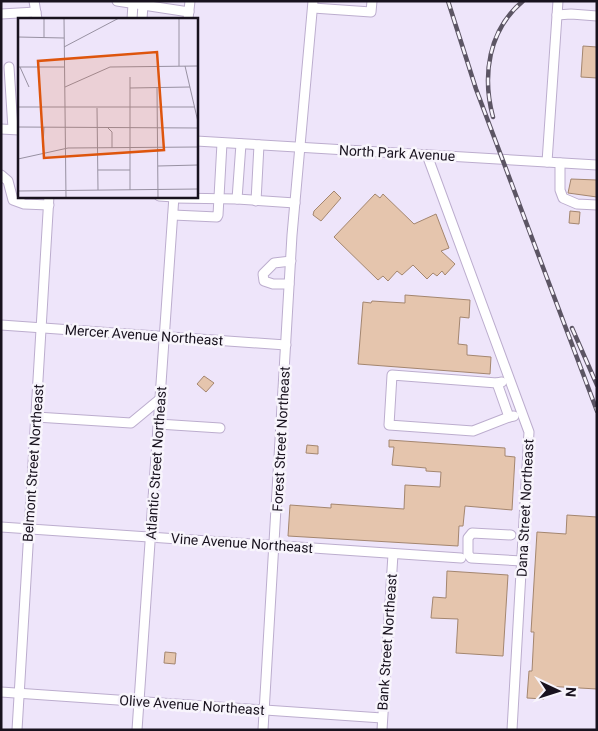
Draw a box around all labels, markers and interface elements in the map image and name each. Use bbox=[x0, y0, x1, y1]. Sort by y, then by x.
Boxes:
inset map bbox=[18, 18, 198, 198]
street label: North Park Avenue bbox=[339, 142, 455, 164]
street label: Mercer Avenue Northeast bbox=[64, 321, 224, 349]
street label: Forest Street Northeast bbox=[269, 366, 293, 512]
street label: Belmont Street Northeast bbox=[20, 383, 47, 542]
street label: Atlantic Street Northeast bbox=[143, 385, 169, 540]
street label: Dana Street Northeast bbox=[513, 438, 537, 577]
street label: Vine Avenue Northeast bbox=[170, 530, 314, 556]
street label: Bank Street Northeast bbox=[374, 573, 400, 711]
north arrow bbox=[533, 666, 583, 716]
text: N bbox=[563, 686, 579, 697]
street label: Olive Avenue Northeast bbox=[119, 692, 266, 718]

